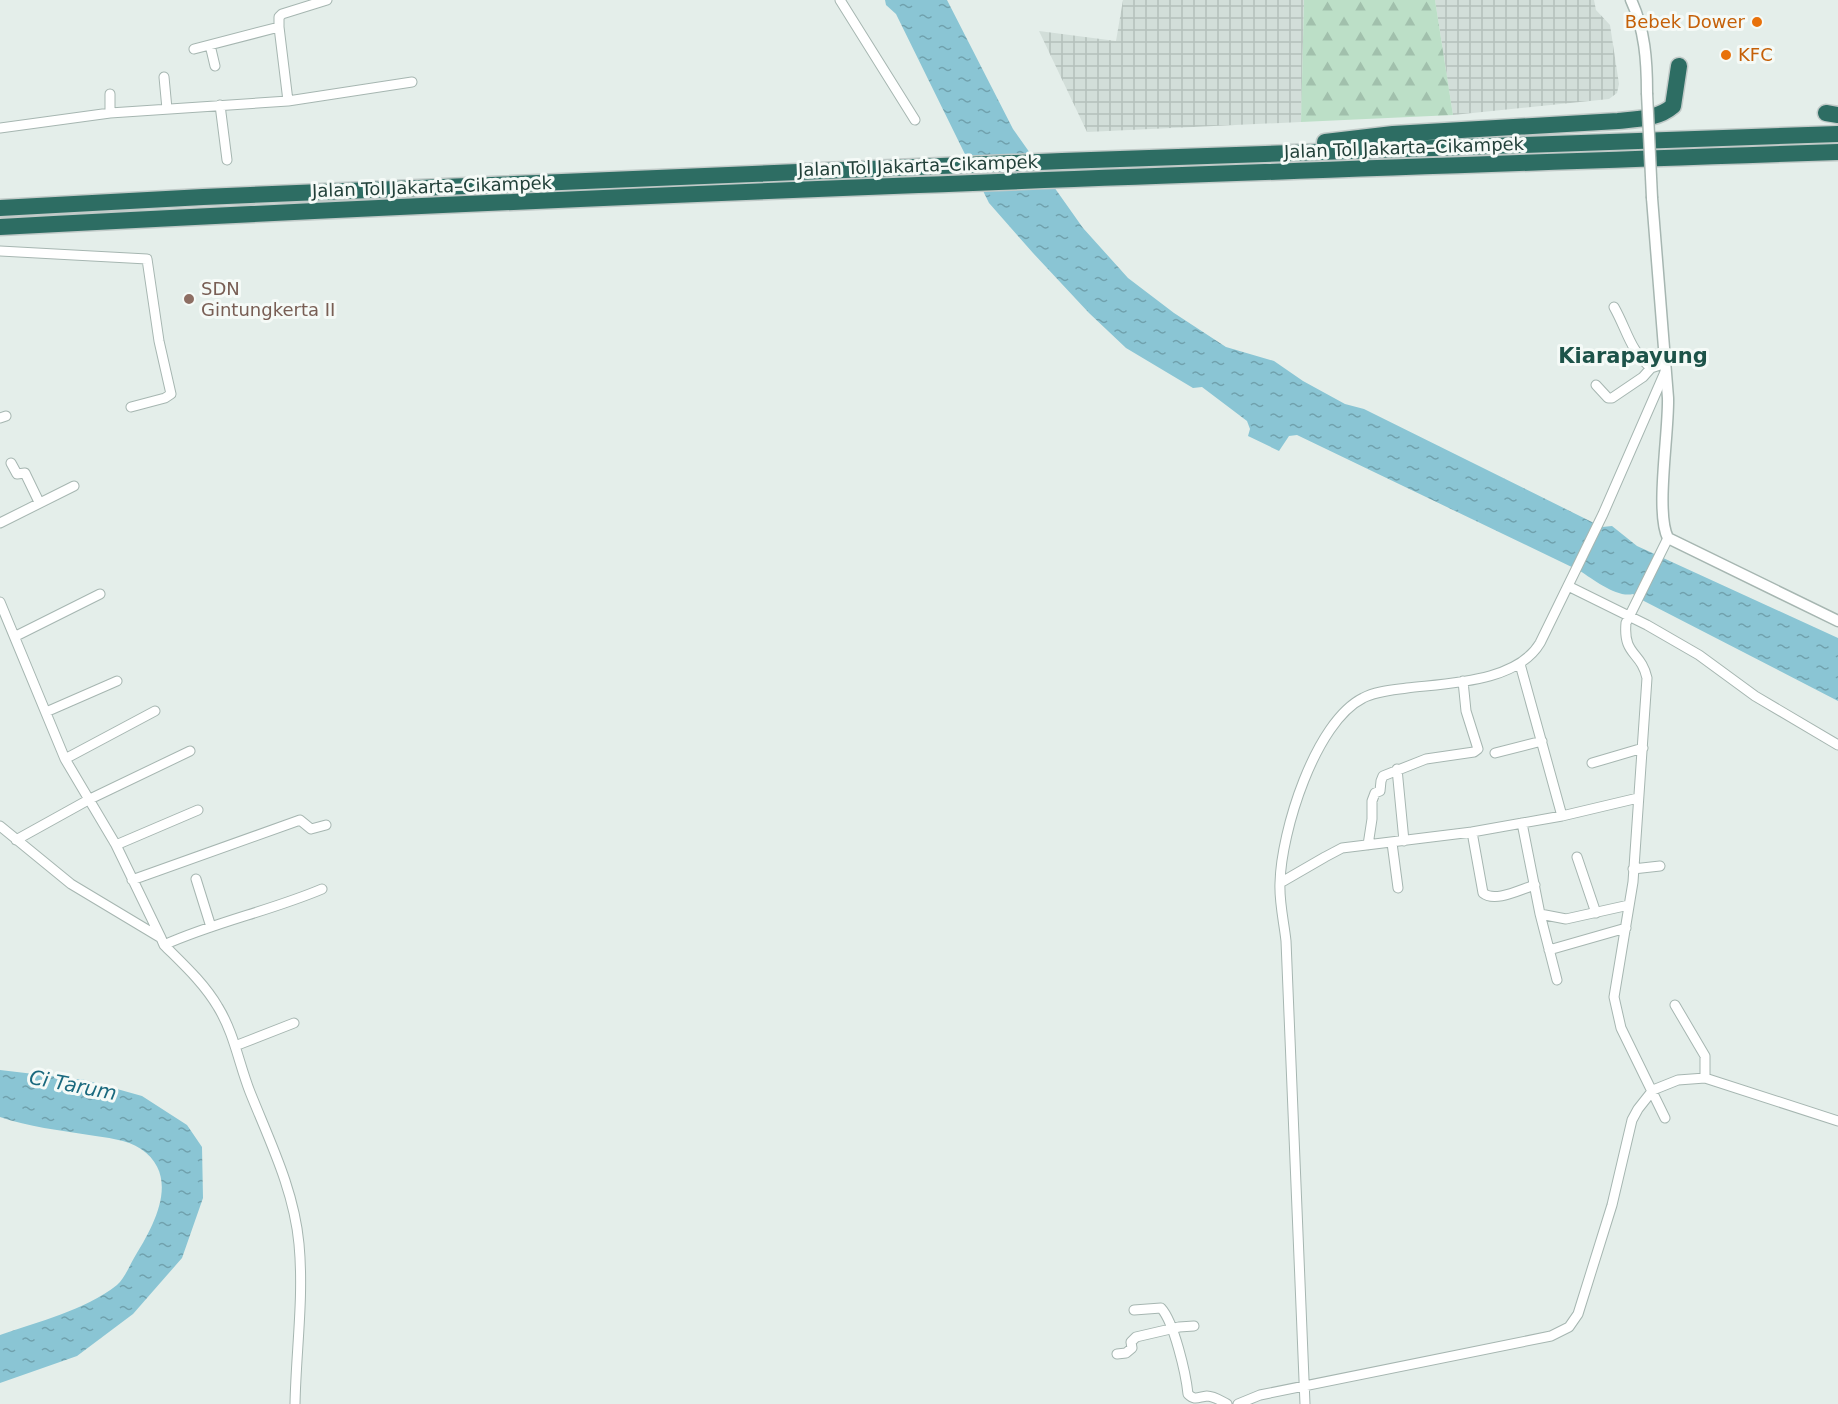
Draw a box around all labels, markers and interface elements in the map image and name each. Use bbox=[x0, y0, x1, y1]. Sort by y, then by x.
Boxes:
place label: Bebek Dower bbox=[1625, 11, 1746, 32]
marker: Bebek Dower bbox=[1750, 15, 1764, 29]
place label: KFC bbox=[1738, 44, 1773, 65]
marker: KFC bbox=[1719, 48, 1733, 62]
street label: Jalan Tol Jakarta–Cikampek bbox=[1283, 133, 1525, 162]
street label: Jalan Tol Jakarta–Cikampek bbox=[797, 151, 1039, 180]
street label: Jalan Tol Jakarta–Cikampek bbox=[311, 172, 553, 201]
place label: SDN Gintungkerta II bbox=[201, 278, 335, 320]
marker: SDN Gintungkerta II bbox=[182, 292, 196, 306]
district label: Kiarapayung bbox=[1558, 344, 1708, 368]
water label: Ci Tarum bbox=[27, 1065, 119, 1105]

